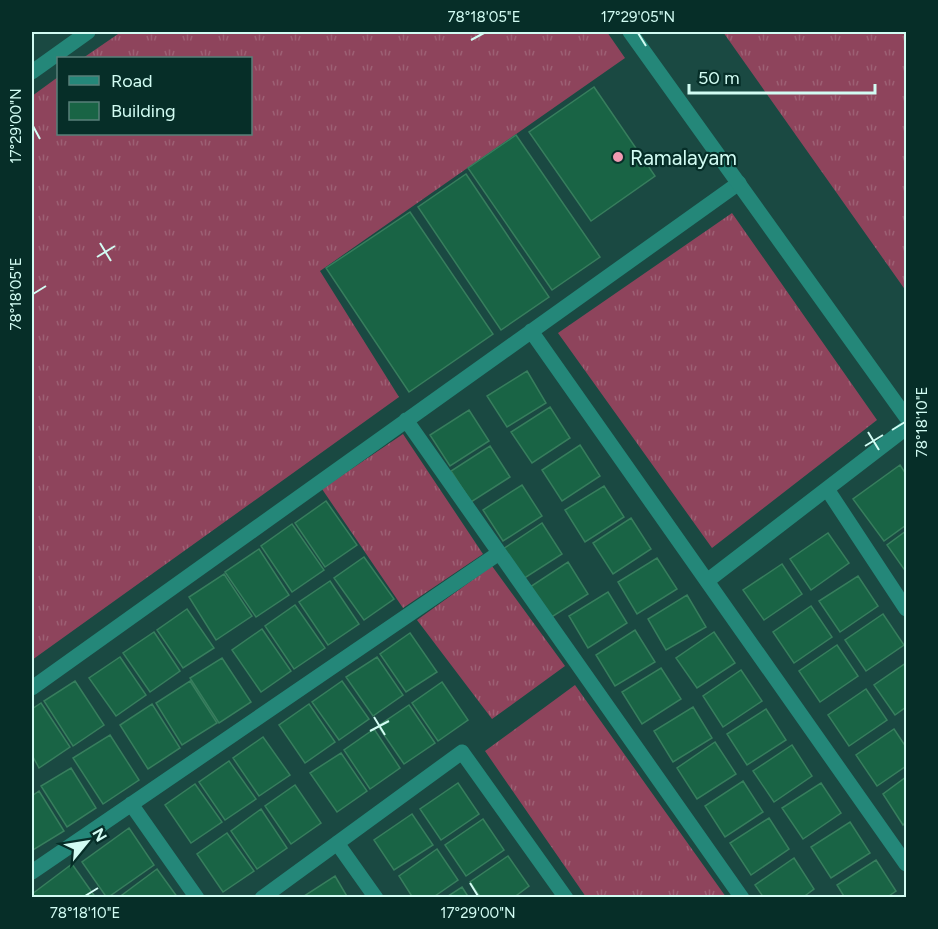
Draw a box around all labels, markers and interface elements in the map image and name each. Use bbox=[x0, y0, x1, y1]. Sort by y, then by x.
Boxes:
text: 78°18'05"E bbox=[447, 8, 521, 26]
text: 17°29'05"N bbox=[601, 8, 675, 26]
legend bbox=[57, 57, 252, 135]
scale bar bbox=[689, 57, 875, 95]
text: 50 m bbox=[698, 67, 740, 89]
text: Road bbox=[111, 70, 152, 92]
text: 17°29'00"N bbox=[7, 88, 25, 164]
text: Building bbox=[111, 100, 176, 122]
place label: Ramalayam bbox=[630, 145, 737, 170]
marker: Ramalayam bbox=[611, 150, 625, 164]
text: 78°18'05"E bbox=[7, 257, 25, 331]
text: 78°18'10"E bbox=[913, 387, 931, 457]
north arrow bbox=[57, 812, 117, 872]
text: N bbox=[88, 825, 111, 845]
text: 78°18'10"E bbox=[50, 904, 120, 922]
text: 17°29'00"N bbox=[440, 904, 516, 922]

